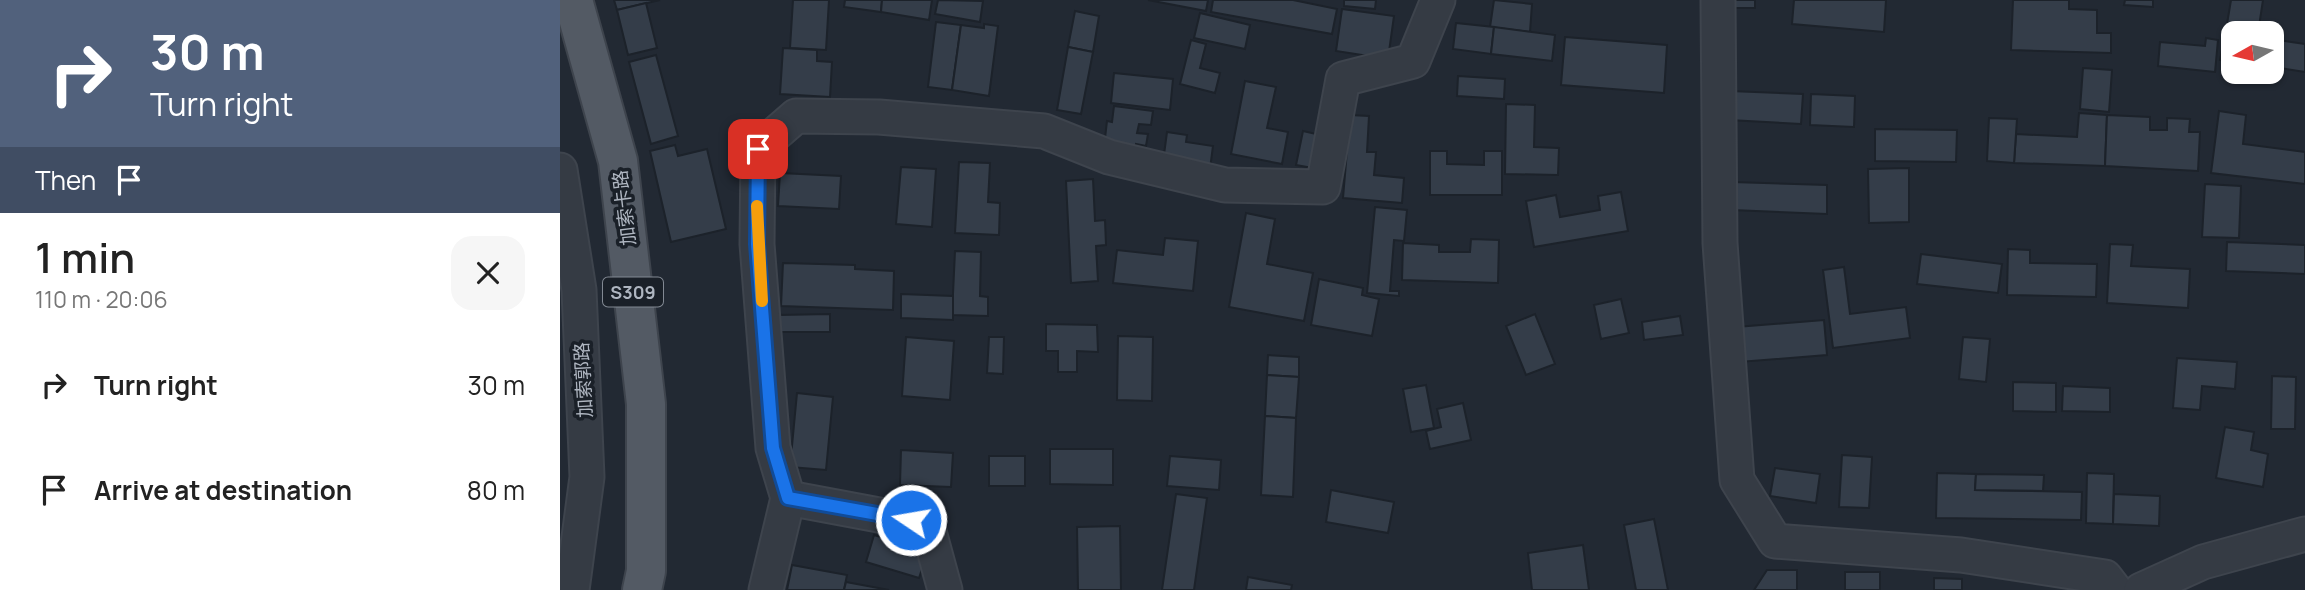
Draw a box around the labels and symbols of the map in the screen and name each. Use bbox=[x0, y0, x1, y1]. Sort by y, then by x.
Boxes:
north arrow bbox=[2221, 21, 2284, 84]
pin bbox=[728, 119, 788, 179]
street label: 加索卡路 bbox=[606, 169, 642, 247]
road number: S309 bbox=[603, 278, 663, 306]
street label: 加索郭路 bbox=[568, 341, 598, 419]
position arrow bbox=[874, 483, 948, 557]

